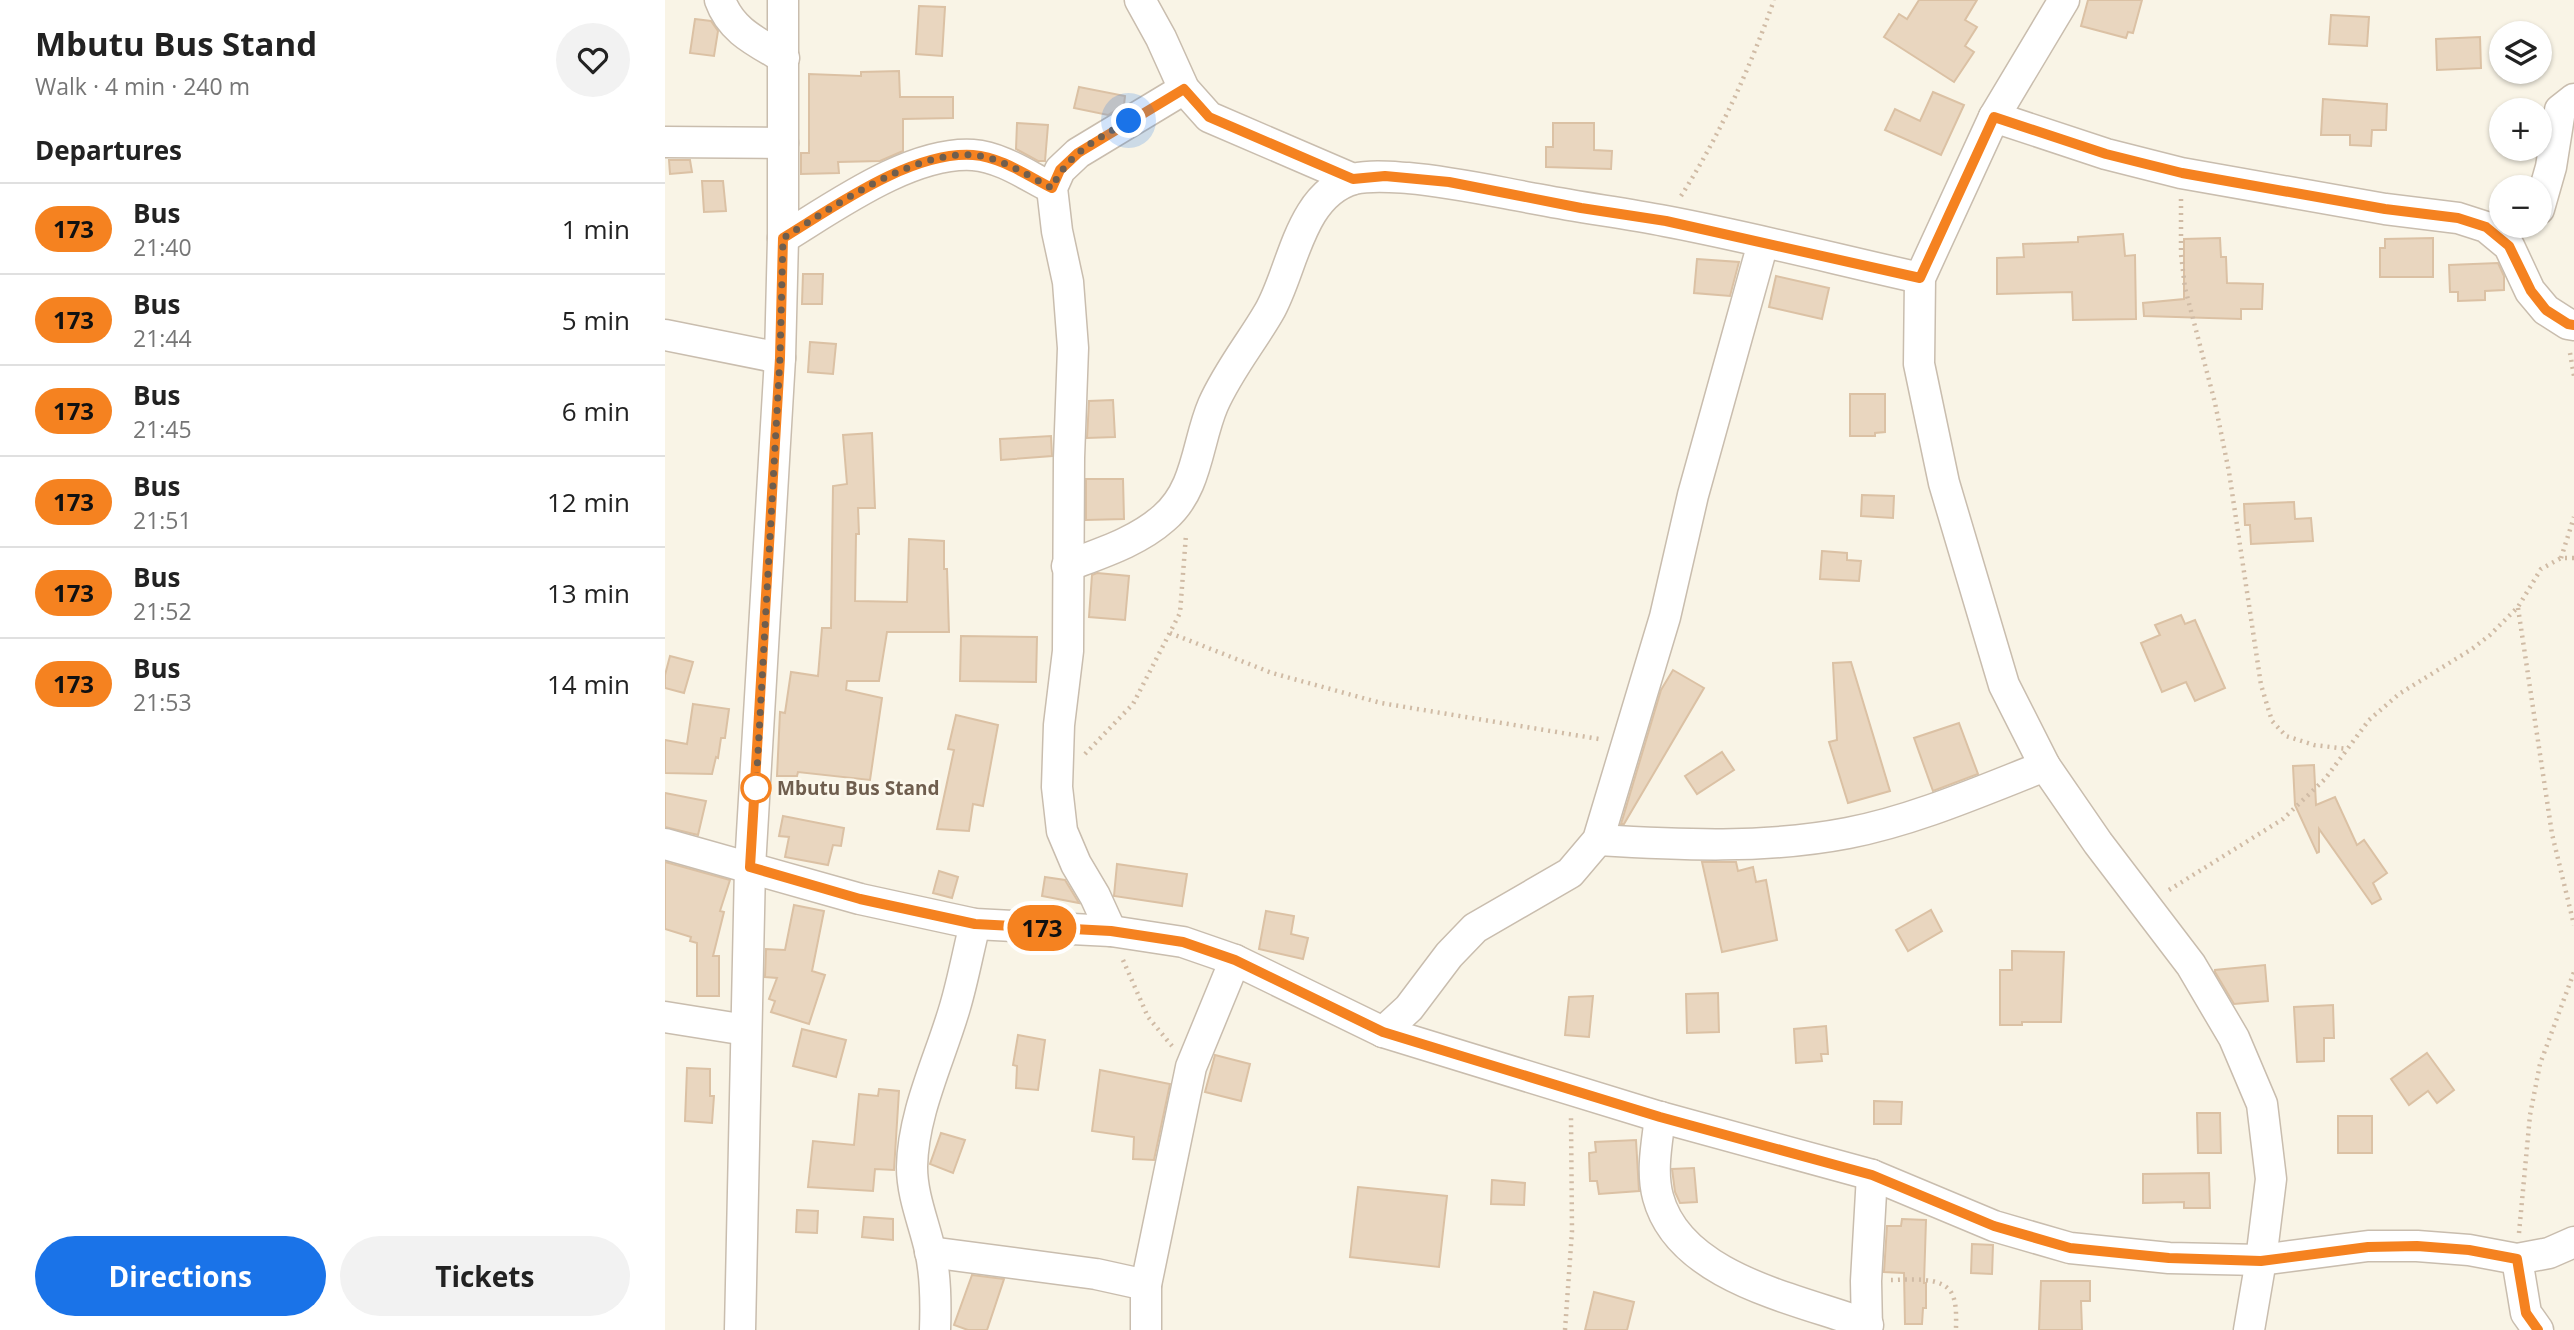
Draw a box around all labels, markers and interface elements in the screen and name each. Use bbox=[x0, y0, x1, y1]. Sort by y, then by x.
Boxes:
text: Mbutu Bus Stand bbox=[35, 21, 317, 66]
map controls bbox=[2489, 21, 2552, 238]
button: layers bbox=[2489, 21, 2552, 84]
button: heart bbox=[556, 23, 630, 97]
text: Walk · 4 min · 240 m bbox=[35, 70, 250, 102]
button: + bbox=[2489, 98, 2552, 161]
your location bbox=[1111, 103, 1146, 138]
text: Departures bbox=[35, 132, 182, 168]
button: − bbox=[2489, 175, 2552, 238]
text: Bus bbox=[133, 195, 180, 231]
text: 1 min bbox=[562, 211, 630, 247]
text: 173 bbox=[53, 212, 94, 245]
text: 21:40 bbox=[133, 231, 192, 263]
text: Bus bbox=[133, 286, 180, 322]
text: 5 min bbox=[562, 302, 630, 338]
text: 173 bbox=[53, 303, 94, 336]
text: 21:44 bbox=[133, 322, 192, 354]
text: Bus bbox=[133, 377, 180, 413]
text: 6 min bbox=[562, 393, 630, 429]
text: 173 bbox=[53, 394, 94, 427]
text: 21:45 bbox=[133, 413, 192, 445]
text: Bus bbox=[133, 468, 180, 504]
text: 12 min bbox=[547, 484, 630, 520]
text: 173 bbox=[53, 485, 94, 518]
text: 21:51 bbox=[133, 504, 192, 536]
text: Bus bbox=[133, 559, 180, 595]
text: 13 min bbox=[547, 575, 630, 611]
text: 173 bbox=[53, 576, 94, 609]
text: 21:52 bbox=[133, 595, 192, 627]
text: Bus bbox=[133, 650, 180, 686]
text: 14 min bbox=[547, 666, 630, 702]
text: 173 bbox=[53, 667, 94, 700]
text: 21:53 bbox=[133, 686, 192, 718]
marker: Mbutu Bus Stand bbox=[741, 773, 771, 803]
place label: Mbutu Bus Stand bbox=[777, 775, 939, 801]
line badge: 173 bbox=[1002, 905, 1082, 951]
text: 173 bbox=[1021, 911, 1063, 944]
button: Directions bbox=[35, 1236, 326, 1316]
button: Tickets bbox=[340, 1236, 630, 1316]

